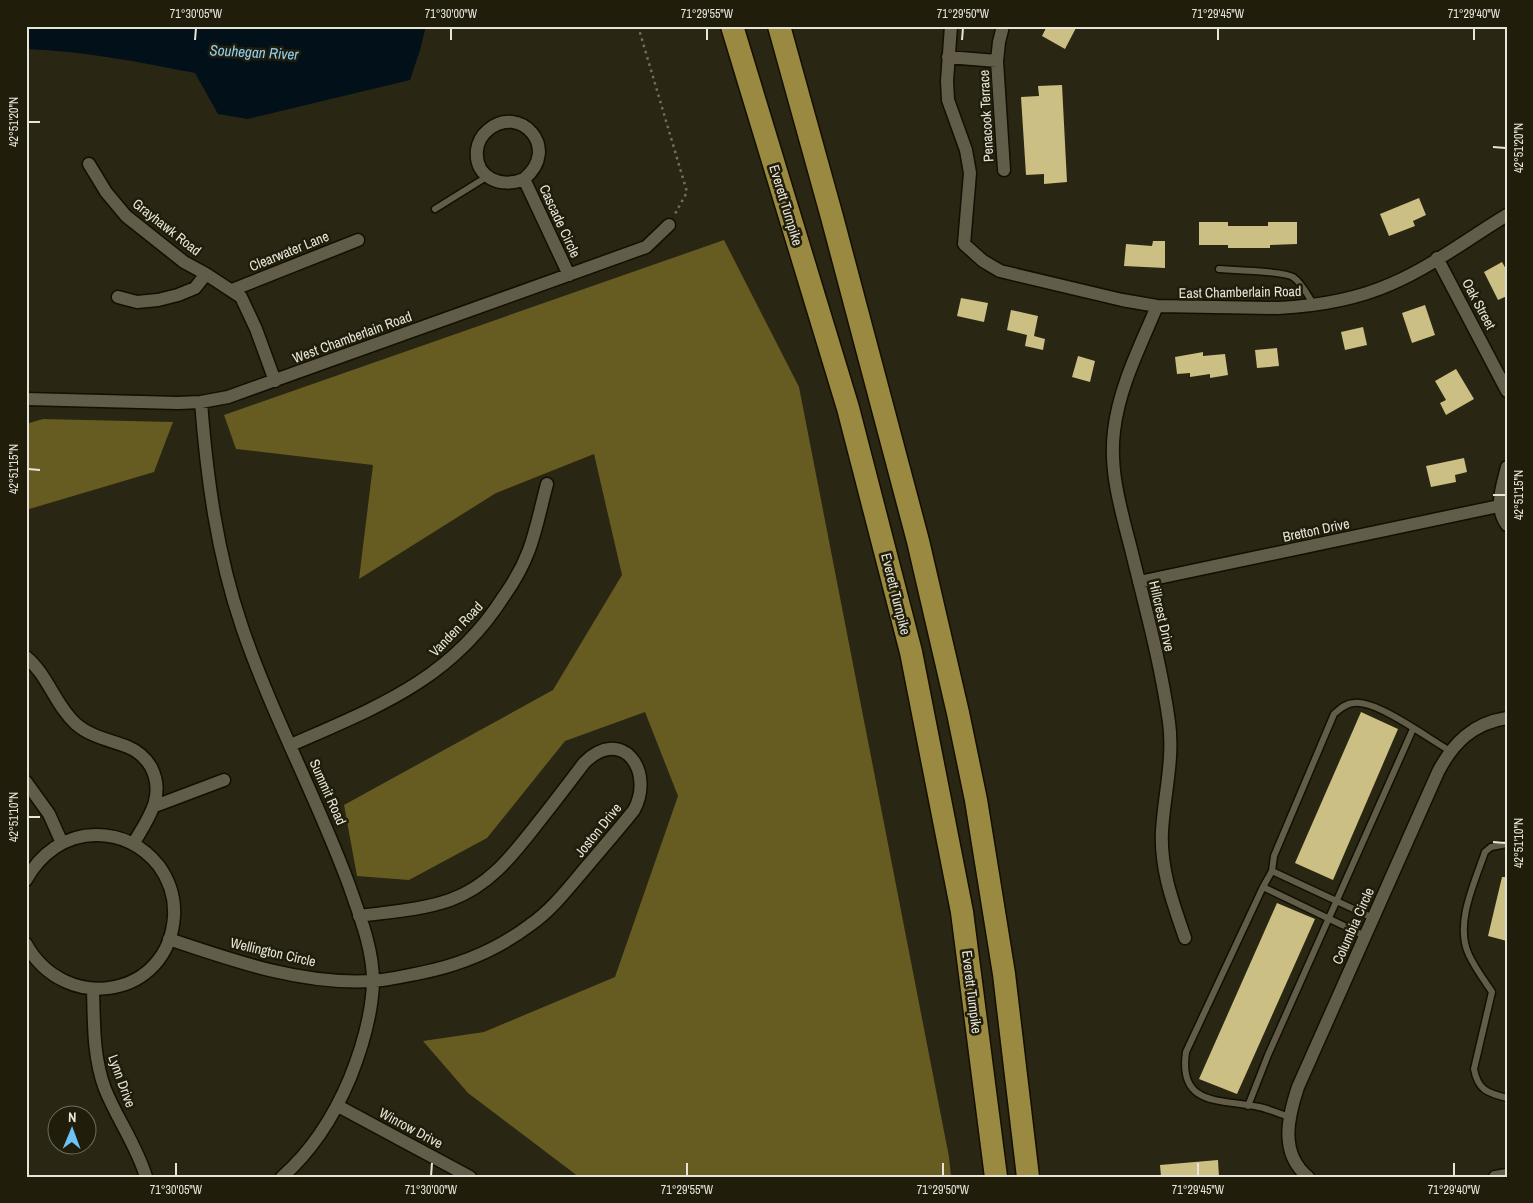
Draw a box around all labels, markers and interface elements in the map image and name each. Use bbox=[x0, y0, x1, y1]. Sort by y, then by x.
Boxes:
text: 71°30'05"W bbox=[170, 6, 223, 22]
text: 71°30'00"W bbox=[425, 6, 478, 22]
text: 71°29'55"W bbox=[681, 6, 734, 22]
text: 71°29'50"W bbox=[937, 6, 990, 22]
text: 71°29'45"W bbox=[1192, 6, 1245, 22]
text: 71°29'40"W bbox=[1448, 6, 1501, 22]
water label: Souhegan River bbox=[209, 39, 300, 65]
street label: Penacook Terrace bbox=[975, 69, 997, 163]
text: 42°51'20"N bbox=[6, 97, 22, 147]
text: 42°51'20"N bbox=[1511, 123, 1527, 173]
street label: Everett Turnpike bbox=[765, 162, 807, 248]
street label: Cascade Circle bbox=[535, 182, 585, 260]
street label: Grayhawk Road bbox=[129, 195, 205, 259]
street label: Clearwater Lane bbox=[247, 227, 331, 275]
street label: Oak Street bbox=[1458, 276, 1500, 332]
street label: East Chamberlain Road bbox=[1179, 282, 1301, 302]
street label: West Chamberlain Road bbox=[290, 307, 414, 367]
text: 42°51'15"N bbox=[6, 444, 22, 494]
text: 42°51'15"N bbox=[1511, 470, 1527, 520]
street label: Bretton Drive bbox=[1281, 514, 1351, 546]
street label: Everett Turnpike bbox=[877, 551, 915, 637]
street label: Hillcrest Drive bbox=[1145, 579, 1179, 653]
street label: Vanden Road bbox=[425, 598, 487, 660]
street label: Summit Road bbox=[306, 756, 350, 828]
text: 42°51'10"N bbox=[6, 792, 22, 842]
street label: Joston Drive bbox=[571, 799, 625, 861]
text: 42°51'10"N bbox=[1511, 818, 1527, 868]
street label: Columbia Circle bbox=[1328, 885, 1378, 967]
street label: Wellington Circle bbox=[228, 933, 318, 971]
street label: Everett Turnpike bbox=[958, 949, 986, 1035]
street label: Lynn Drive bbox=[104, 1052, 140, 1110]
street label: Winrow Drive bbox=[376, 1104, 446, 1152]
north arrow bbox=[48, 1106, 98, 1156]
text: N bbox=[68, 1108, 77, 1126]
text: 71°30'05"W bbox=[150, 1182, 203, 1198]
text: 71°30'00"W bbox=[405, 1182, 458, 1198]
text: 71°29'55"W bbox=[661, 1182, 714, 1198]
text: 71°29'50"W bbox=[917, 1182, 970, 1198]
text: 71°29'45"W bbox=[1172, 1182, 1225, 1198]
text: 71°29'40"W bbox=[1428, 1182, 1481, 1198]

